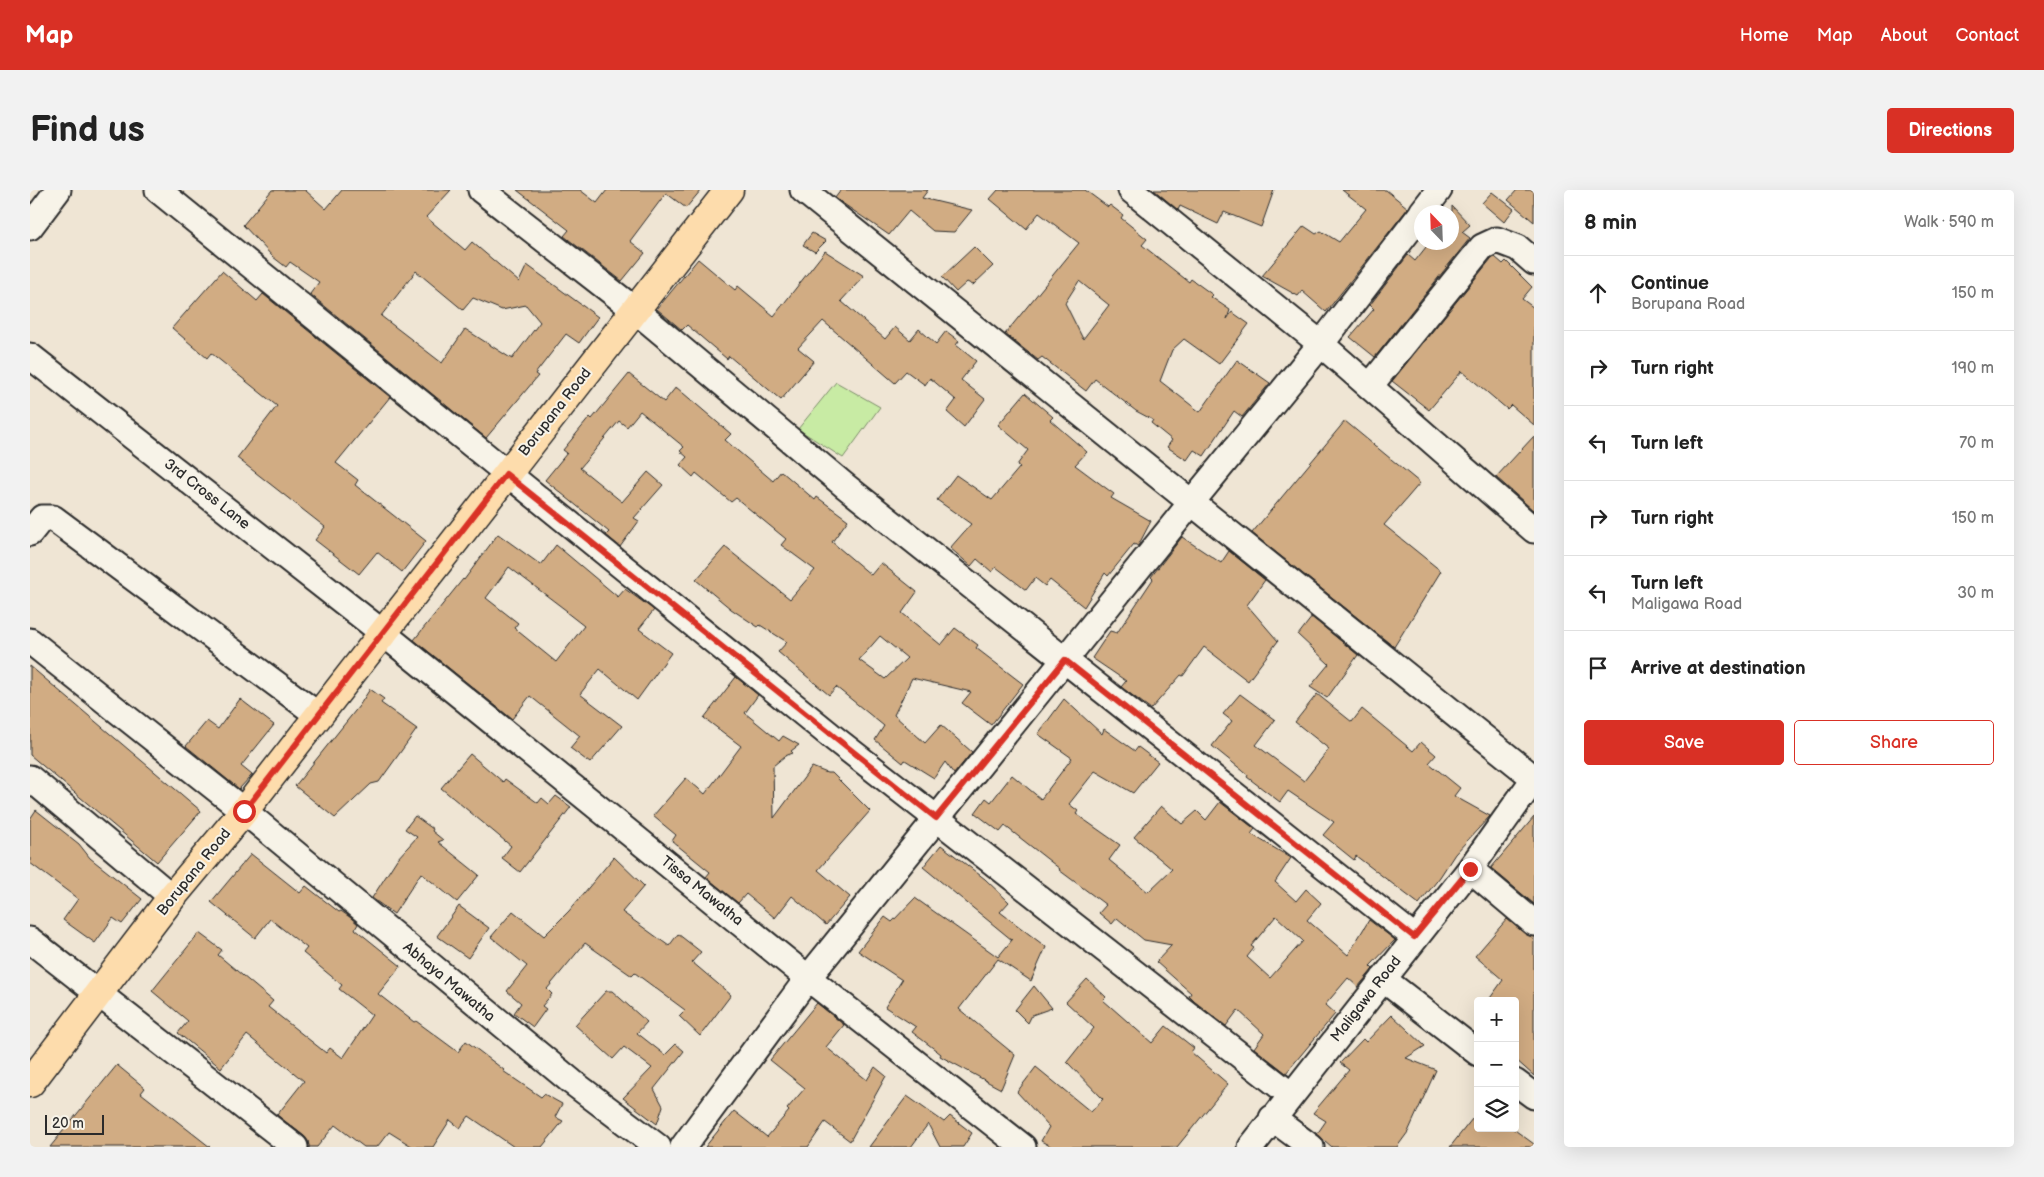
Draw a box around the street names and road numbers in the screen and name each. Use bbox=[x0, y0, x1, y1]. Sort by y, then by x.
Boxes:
street label: Borupana Road bbox=[515, 364, 595, 460]
street label: 3rd Cross Lane bbox=[160, 454, 254, 534]
street label: Borupana Road bbox=[153, 824, 235, 920]
street label: Tissa Mawatha bbox=[657, 852, 747, 930]
street label: Abhaya Mawatha bbox=[399, 938, 499, 1026]
street label: Maligawa Road bbox=[1326, 952, 1406, 1046]

